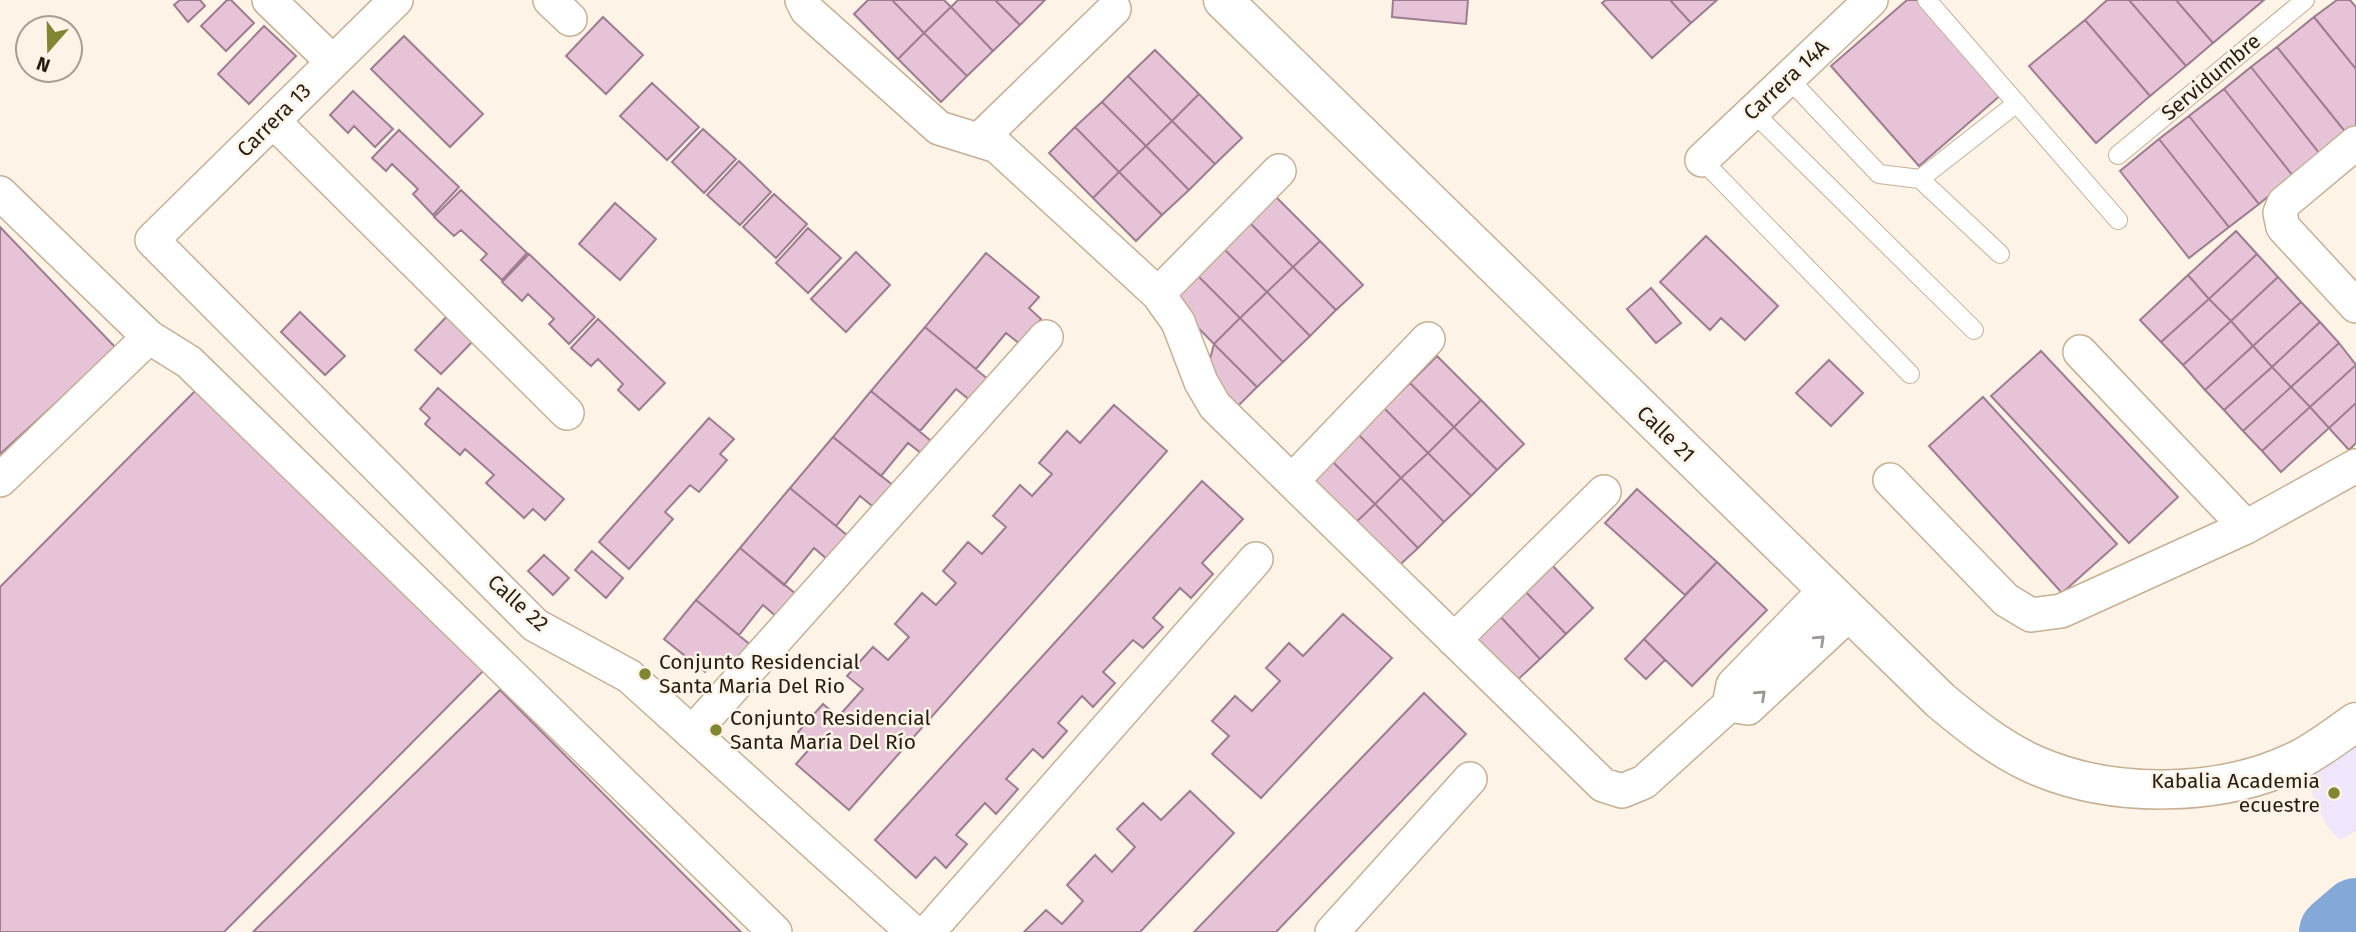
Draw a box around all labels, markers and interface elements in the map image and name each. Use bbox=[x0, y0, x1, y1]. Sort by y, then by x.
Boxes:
north arrow bbox=[14, 14, 84, 84]
street label: Servidumbre bbox=[2156, 28, 2266, 126]
street label: Carrera 14A bbox=[1738, 34, 1834, 126]
text: N bbox=[33, 52, 53, 77]
street label: Carrera 13 bbox=[232, 78, 316, 162]
street label: Calle 21 bbox=[1631, 400, 1701, 468]
street label: Calle 22 bbox=[482, 569, 554, 637]
one-way arrow bbox=[1812, 636, 1825, 649]
place label: Conjunto Residencial Santa Maria Del Rio bbox=[659, 649, 860, 699]
marker: Conjunto Residencial Santa Maria Del Rio bbox=[637, 666, 653, 682]
one-way arrow bbox=[1753, 691, 1766, 703]
place label: Conjunto Residencial Santa María Del Río bbox=[730, 705, 931, 755]
marker: Conjunto Residencial Santa María Del Río bbox=[708, 722, 724, 738]
place label: Kabalia Academia ecuestre bbox=[2151, 768, 2320, 818]
marker: Kabalia Academia ecuestre bbox=[2326, 785, 2342, 801]

